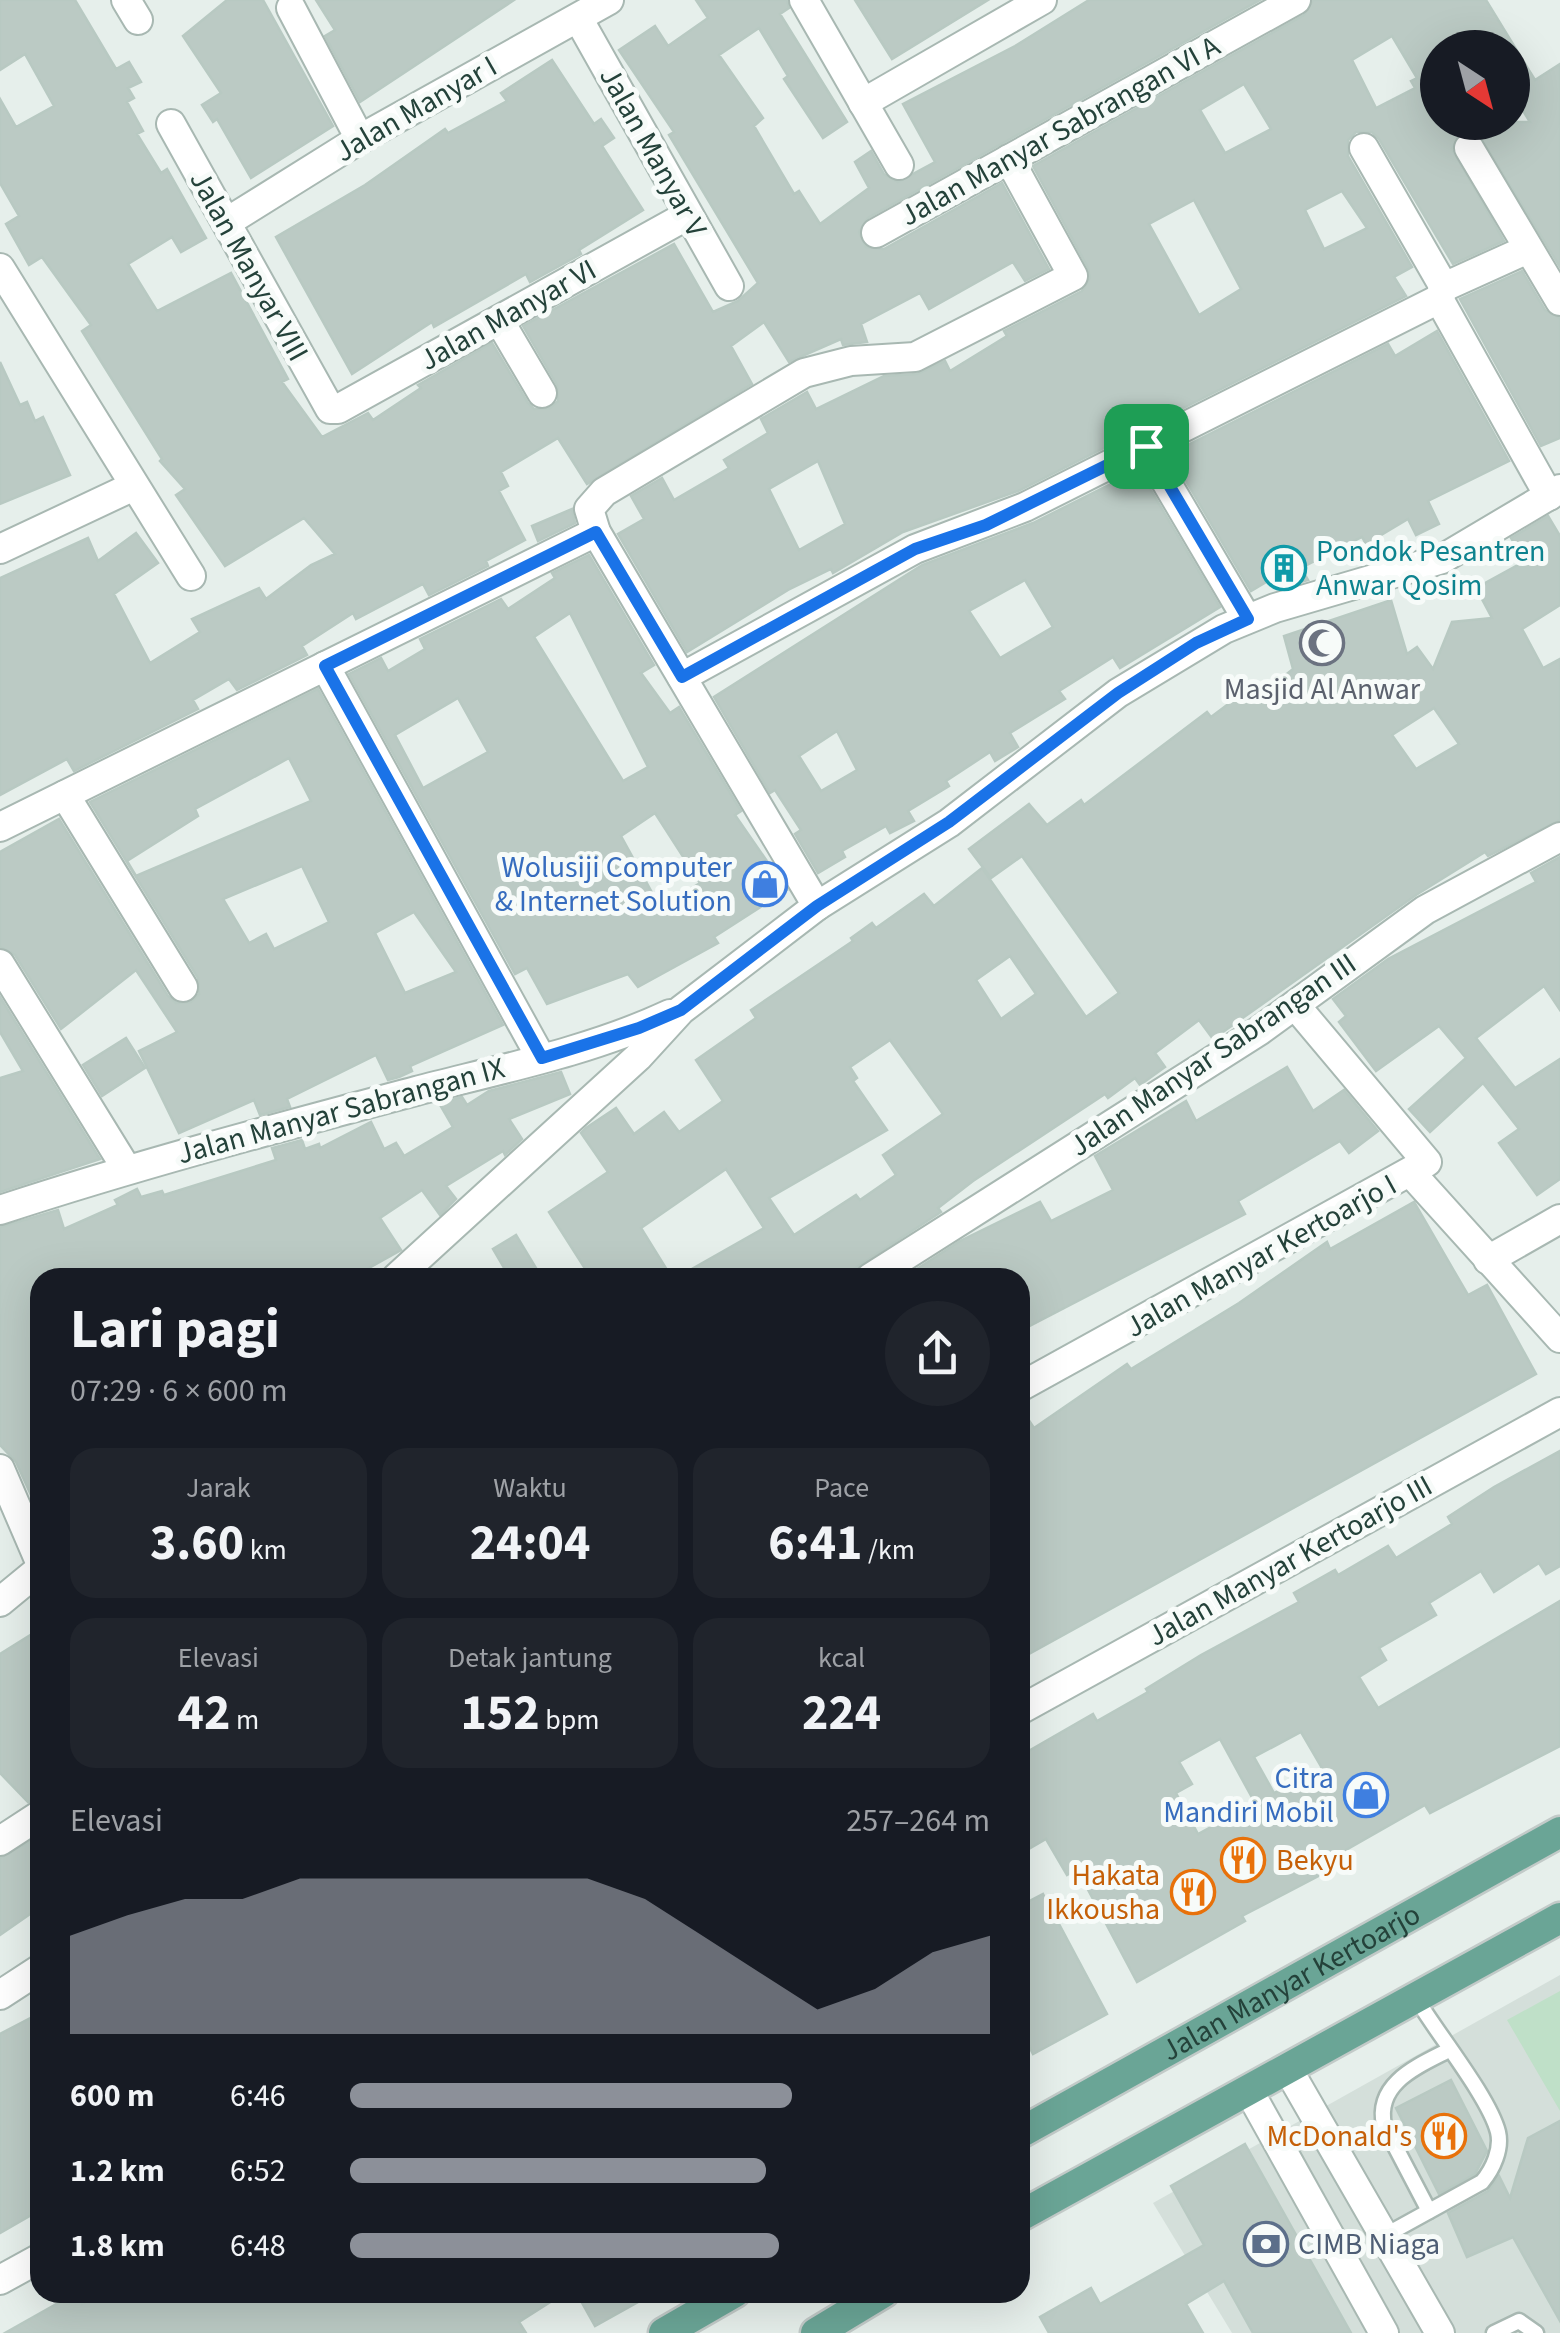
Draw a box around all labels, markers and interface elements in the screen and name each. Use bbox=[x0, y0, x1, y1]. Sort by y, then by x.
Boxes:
street label: Jalan Manyar Sabrangan VI A bbox=[892, 25, 1228, 237]
north arrow bbox=[1420, 30, 1530, 140]
map controls bbox=[1420, 30, 1530, 140]
street label: Jalan Manyar I bbox=[327, 45, 505, 173]
street label: Jalan Manyar V bbox=[589, 59, 718, 245]
street label: Jalan Manyar VIII bbox=[179, 163, 319, 369]
street label: Jalan Manyar VI bbox=[412, 249, 604, 381]
pin bbox=[1104, 404, 1189, 489]
icon: arrive bbox=[1119, 419, 1174, 474]
place label: Pondok Pesantren Anwar Qosim bbox=[1316, 530, 1545, 607]
building icon: Pondok Pesantren Anwar Qosim bbox=[1261, 545, 1307, 591]
mosque icon: Masjid Al Anwar bbox=[1299, 620, 1345, 666]
place label: Masjid Al Anwar bbox=[1224, 668, 1421, 711]
place label: Wolusiji Computer & Internet Solution bbox=[495, 846, 733, 923]
shop icon: Wolusiji Computer & Internet Solution bbox=[742, 861, 788, 907]
street label: Jalan Manyar Sabrangan III bbox=[1061, 943, 1365, 1167]
street label: Jalan Manyar Sabrangan IX bbox=[173, 1047, 509, 1175]
street label: Jalan Manyar Kertoarjo I bbox=[1118, 1163, 1404, 1349]
text: Lari pagi bbox=[70, 1291, 280, 1369]
button: share bbox=[885, 1301, 990, 1406]
text: 07:29 · 6 × 600 m bbox=[70, 1368, 288, 1414]
street label: Jalan Manyar Kertoarjo III bbox=[1140, 1465, 1440, 1657]
text: Jarak bbox=[186, 1468, 251, 1508]
text: Waktu bbox=[493, 1468, 567, 1508]
text: Pace bbox=[814, 1468, 869, 1508]
text: 3.60 bbox=[150, 1508, 244, 1579]
text: 24:04 bbox=[470, 1508, 590, 1579]
text: 6:41 bbox=[768, 1508, 863, 1579]
text: km bbox=[244, 1530, 287, 1570]
text: /km bbox=[863, 1530, 915, 1570]
text: Elevasi bbox=[178, 1638, 259, 1678]
text: Detak jantung bbox=[448, 1638, 612, 1678]
text: kcal bbox=[818, 1638, 865, 1678]
text: 42 bbox=[178, 1678, 230, 1749]
text: 152 bbox=[460, 1678, 540, 1749]
text: 224 bbox=[802, 1678, 881, 1749]
text: m bbox=[230, 1700, 259, 1740]
text: bpm bbox=[540, 1700, 600, 1740]
place label: Citra Mandiri Mobil bbox=[1163, 1757, 1334, 1834]
shop icon: Citra Mandiri Mobil bbox=[1343, 1772, 1389, 1818]
text: Elevasi bbox=[70, 1798, 163, 1844]
text: 257–264 m bbox=[846, 1798, 990, 1844]
restaurant icon: Bekyu bbox=[1220, 1837, 1266, 1883]
place label: Bekyu bbox=[1276, 1839, 1354, 1882]
place label: Hakata Ikkousha bbox=[1046, 1854, 1160, 1931]
restaurant icon: Hakata Ikkousha bbox=[1170, 1869, 1216, 1915]
street label: Jalan Manyar Kertoarjo bbox=[1154, 1893, 1428, 2072]
text: 600 m bbox=[70, 2073, 155, 2119]
text: 6:46 bbox=[230, 2073, 286, 2119]
restaurant icon: McDonald's bbox=[1421, 2113, 1467, 2159]
place label: McDonald's bbox=[1267, 2115, 1412, 2158]
text: 1.2 km bbox=[70, 2148, 165, 2194]
text: 6:52 bbox=[230, 2148, 286, 2194]
bank icon: CIMB Niaga bbox=[1243, 2221, 1289, 2267]
text: 1.8 km bbox=[70, 2223, 165, 2269]
text: 6:48 bbox=[230, 2223, 286, 2269]
place label: CIMB Niaga bbox=[1298, 2223, 1440, 2266]

